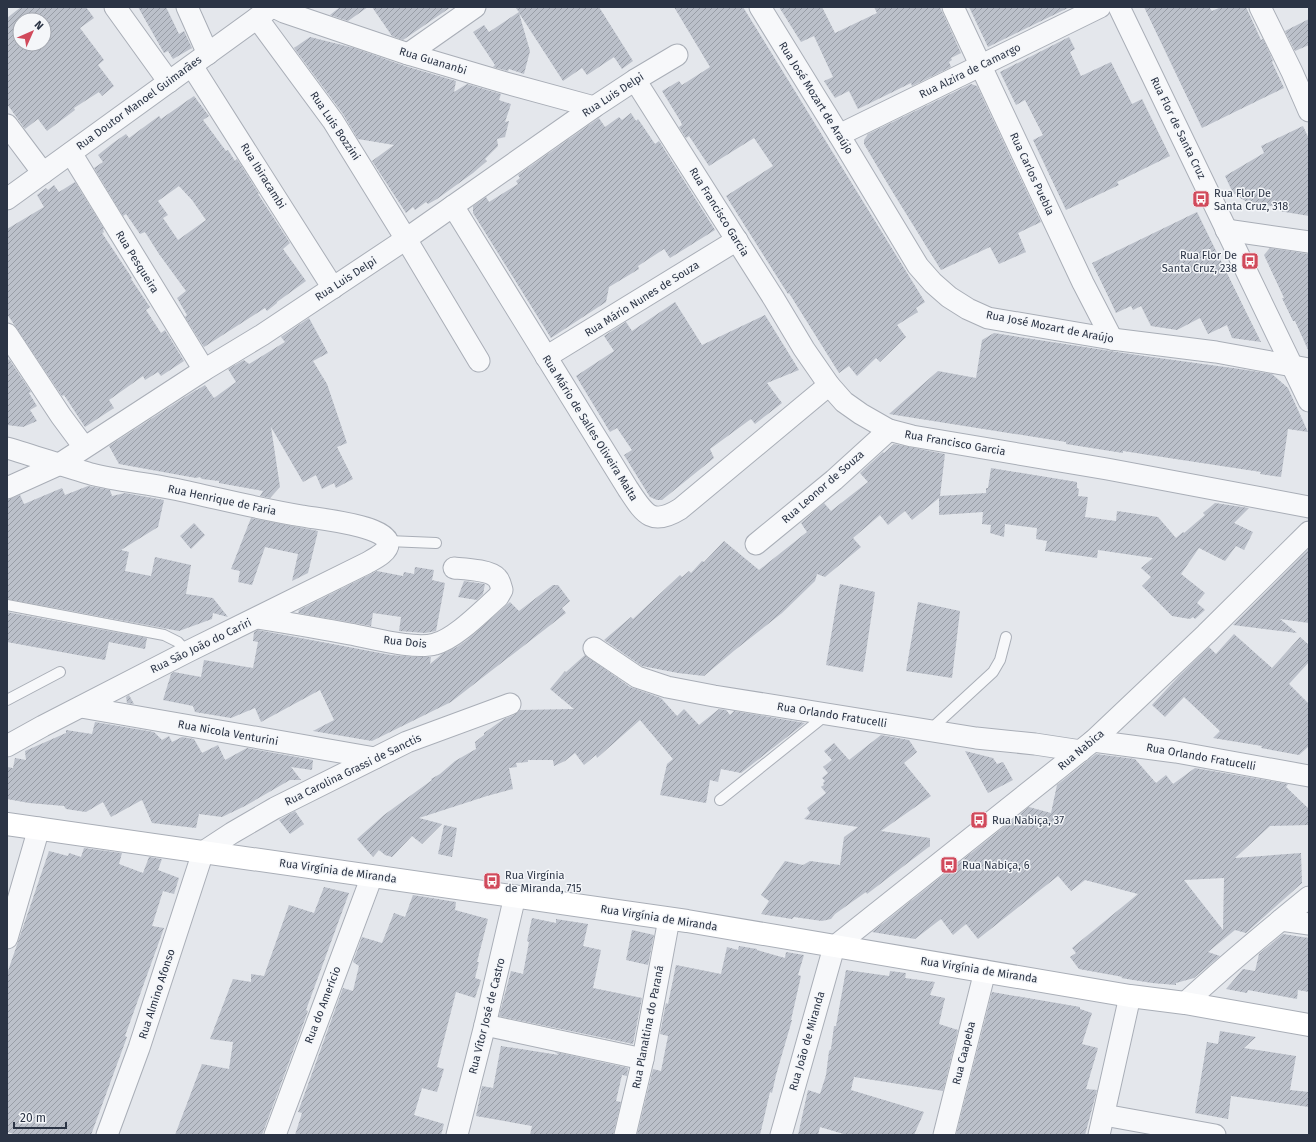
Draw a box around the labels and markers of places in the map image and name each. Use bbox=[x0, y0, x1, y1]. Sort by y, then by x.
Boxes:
place label: Rua Flor De Santa Cruz, 318 bbox=[1214, 187, 1288, 213]
bus stop icon: Rua Flor De Santa Cruz, 318 bbox=[1191, 189, 1211, 209]
place label: Rua Flor De Santa Cruz, 238 bbox=[1162, 249, 1237, 275]
bus stop icon: Rua Flor De Santa Cruz, 238 bbox=[1240, 251, 1260, 271]
bus stop icon: Rua Nabiça, 37 bbox=[969, 810, 989, 830]
place label: Rua Nabiça, 37 bbox=[992, 814, 1064, 827]
bus stop icon: Rua Nabiça, 6 bbox=[939, 855, 959, 875]
place label: Rua Nabiça, 6 bbox=[962, 859, 1030, 872]
place label: Rua Virgínia de Miranda, 715 bbox=[505, 869, 582, 895]
bus stop icon: Rua Virgínia de Miranda, 715 bbox=[482, 871, 502, 891]

